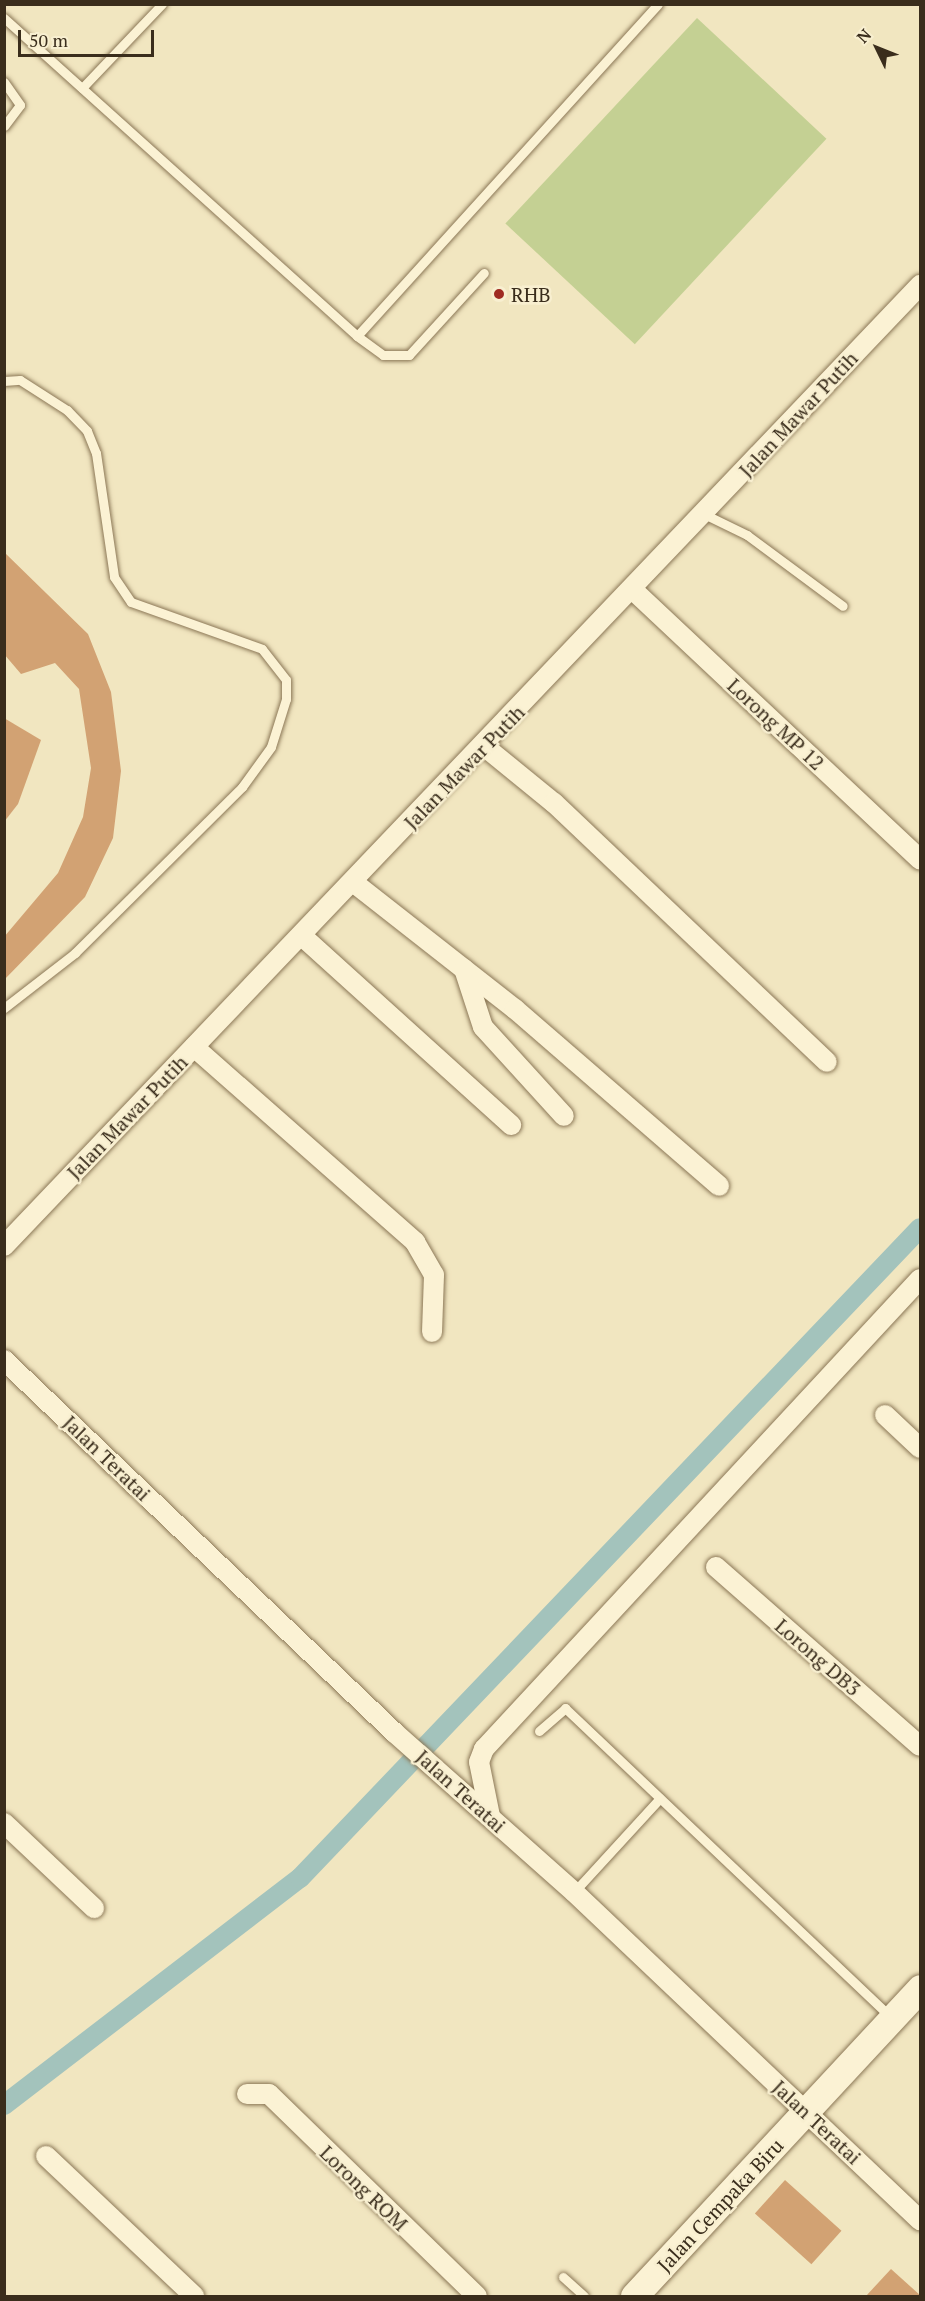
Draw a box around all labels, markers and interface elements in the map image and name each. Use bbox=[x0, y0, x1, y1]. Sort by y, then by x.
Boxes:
scale bar bbox=[21, 18, 158, 56]
north arrow bbox=[847, 18, 907, 78]
text: N bbox=[852, 24, 876, 48]
text: 50 m bbox=[29, 28, 68, 52]
place label: RHB bbox=[511, 282, 551, 306]
marker: RHB bbox=[492, 287, 506, 301]
street label: Jalan Mawar Putih bbox=[734, 346, 862, 482]
street label: Lorong MP 12 bbox=[723, 673, 829, 775]
street label: Jalan Mawar Putih bbox=[399, 700, 529, 834]
street label: Jalan Mawar Putih bbox=[62, 1050, 192, 1184]
street label: Jalan Teratai bbox=[58, 1410, 156, 1506]
street label: Lorong DB3 bbox=[770, 1613, 866, 1701]
street label: Jalan Teratai bbox=[411, 1745, 511, 1837]
street label: Jalan Teratai bbox=[768, 2075, 866, 2169]
street label: Jalan Cempaka Biru bbox=[652, 2133, 788, 2277]
street label: Lorong ROM bbox=[315, 2140, 413, 2236]

